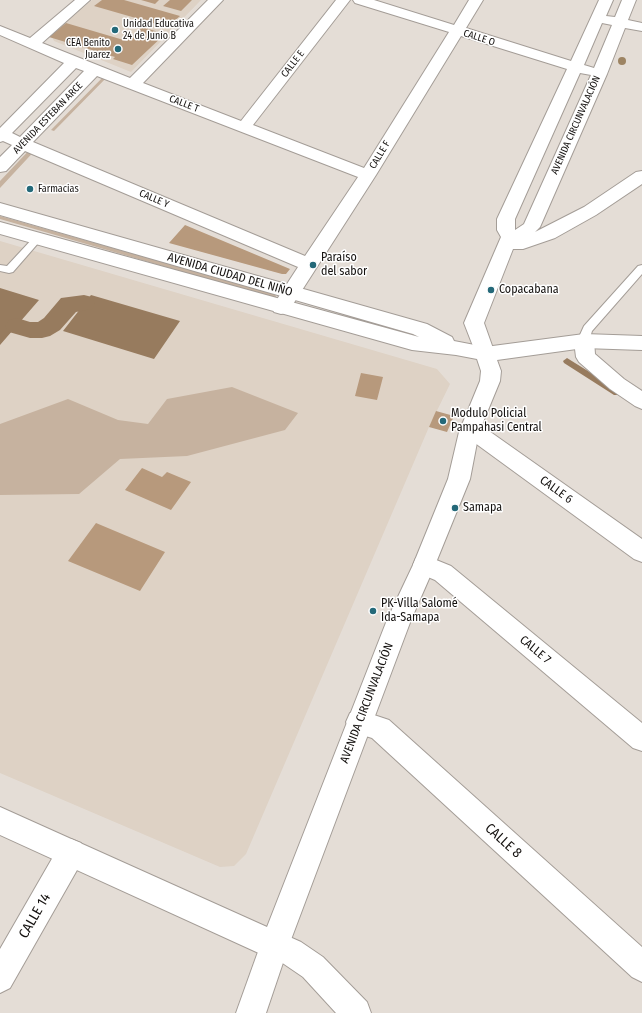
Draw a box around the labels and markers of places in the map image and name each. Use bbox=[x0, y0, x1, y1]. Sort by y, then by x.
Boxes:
place label: Unidad Educativa 24 de Junio B bbox=[123, 18, 194, 42]
marker: Unidad Educativa 24 de Junio B bbox=[110, 25, 120, 35]
place label: CEA Benito Juarez bbox=[66, 37, 110, 60]
marker: CEA Benito Juarez bbox=[113, 44, 123, 54]
place label: Farmacias bbox=[38, 183, 79, 195]
marker: Farmacias bbox=[25, 184, 35, 194]
place label: Paraíso del sabor bbox=[321, 251, 367, 279]
marker: Paraíso del sabor bbox=[308, 260, 318, 270]
place label: Copacabana bbox=[499, 283, 559, 297]
marker: Copacabana bbox=[486, 285, 496, 295]
place label: Modulo Policial Pampahasi Central bbox=[451, 407, 542, 435]
marker: Modulo Policial Pampahasi Central bbox=[438, 416, 448, 426]
place label: Samapa bbox=[463, 501, 502, 515]
marker: Samapa bbox=[450, 503, 460, 513]
place label: PK-Villa Salomé Ida-Samapa bbox=[381, 597, 458, 625]
marker: PK-Villa Salomé Ida-Samapa bbox=[368, 606, 378, 616]

